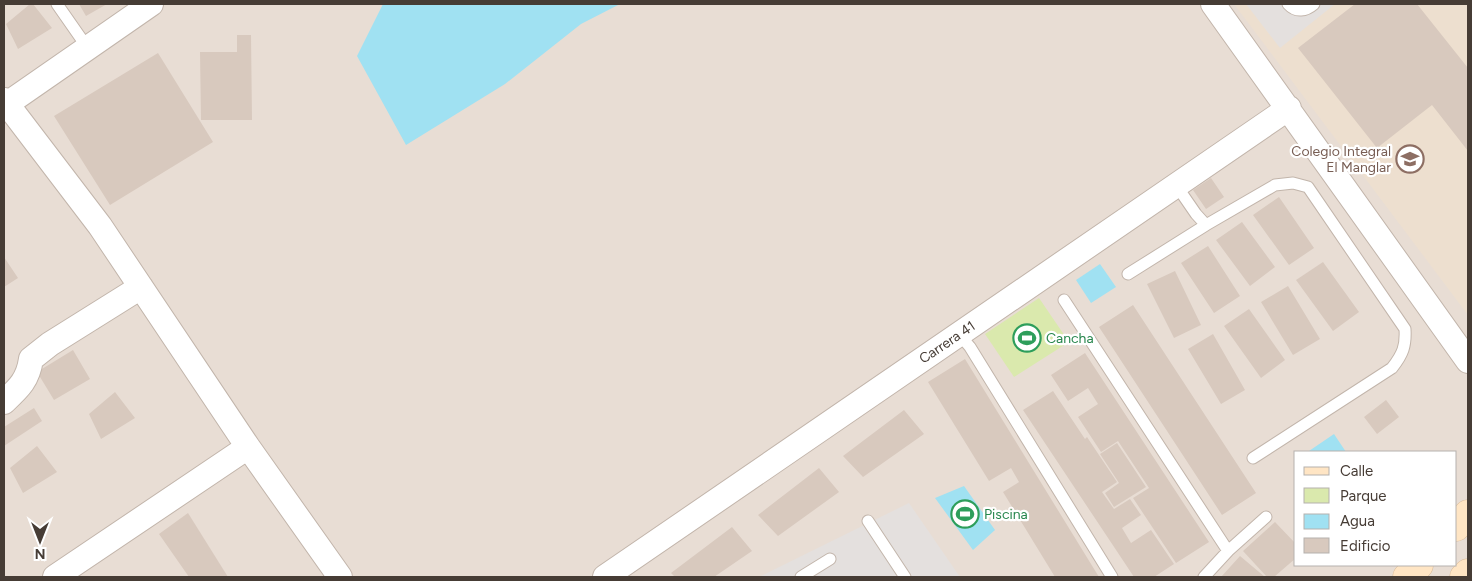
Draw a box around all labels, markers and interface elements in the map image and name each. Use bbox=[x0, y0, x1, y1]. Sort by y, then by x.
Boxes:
place label: Colegio Integral El Manglar bbox=[1291, 143, 1391, 176]
school or university icon: Colegio Integral El Manglar bbox=[1395, 144, 1425, 174]
street label: Carrera 41 bbox=[916, 317, 979, 367]
sports icon: Cancha bbox=[1012, 323, 1042, 353]
place label: Cancha bbox=[1046, 330, 1094, 347]
legend bbox=[1294, 451, 1457, 566]
text: Calle bbox=[1340, 462, 1373, 480]
text: Parque bbox=[1340, 487, 1387, 505]
sports icon: Piscina bbox=[950, 499, 980, 529]
place label: Piscina bbox=[984, 506, 1028, 523]
text: Agua bbox=[1340, 512, 1375, 530]
north arrow bbox=[15, 516, 65, 566]
text: Edificio bbox=[1340, 537, 1391, 555]
text: N bbox=[35, 545, 45, 562]

